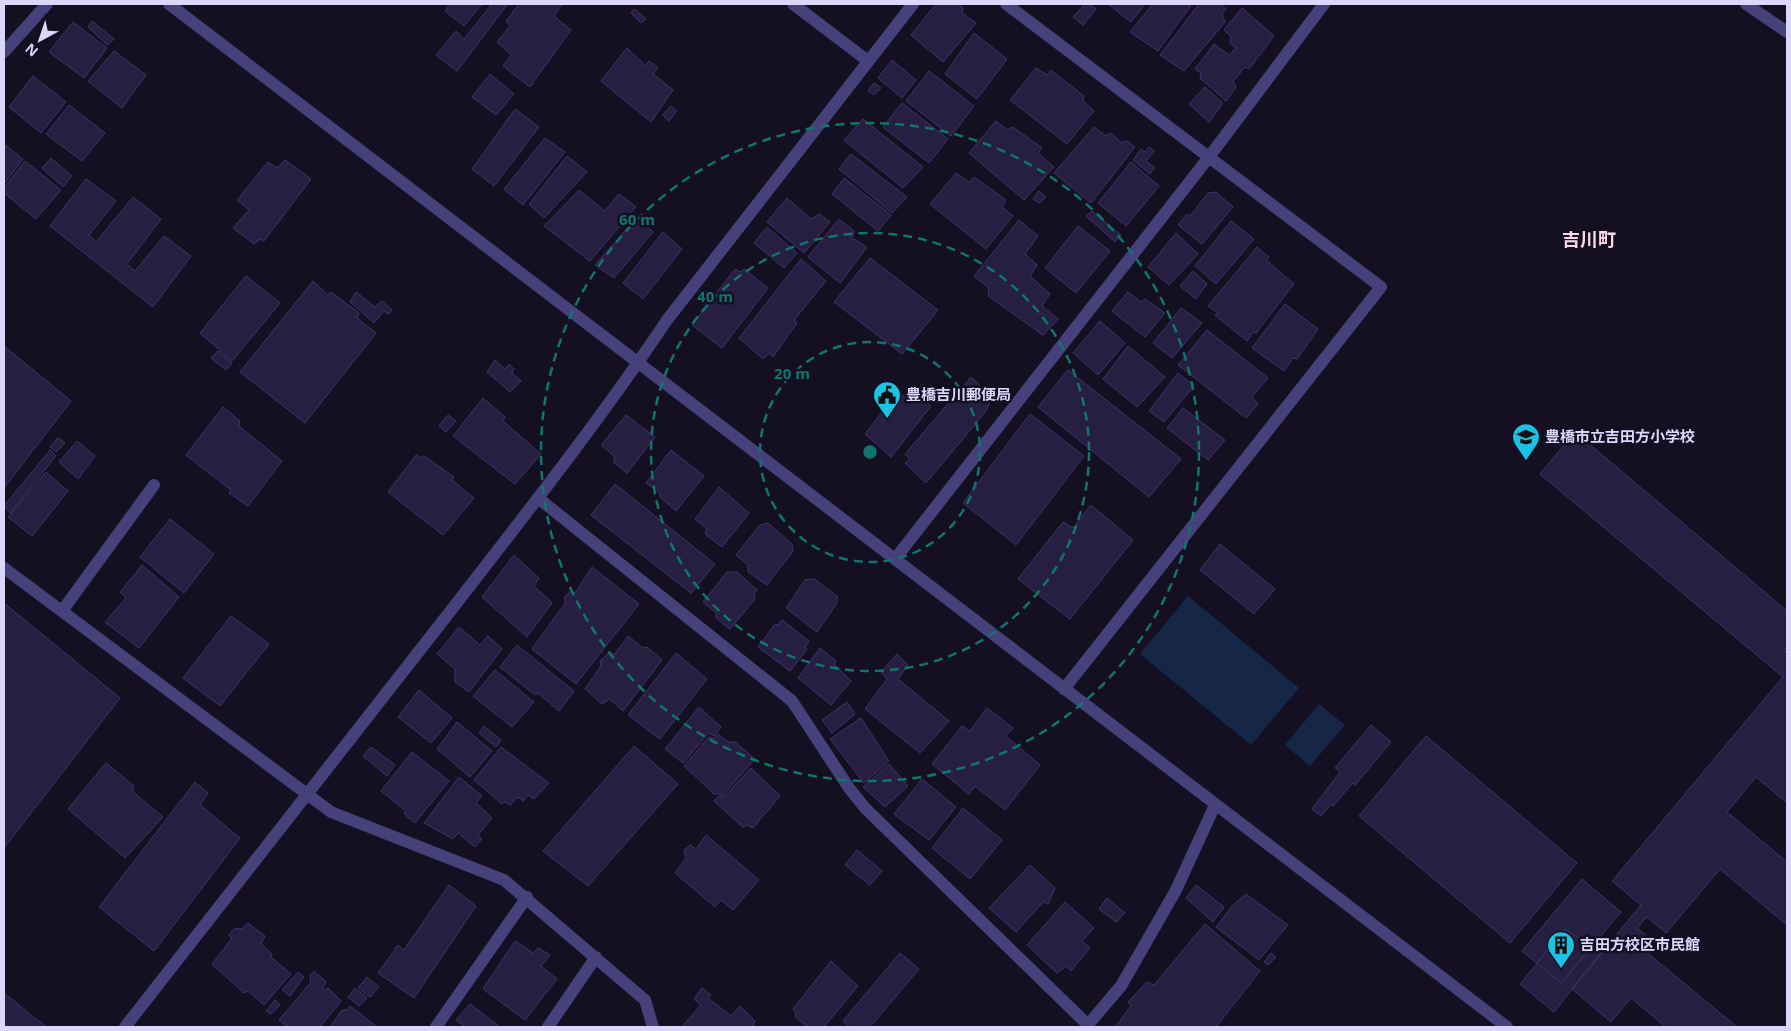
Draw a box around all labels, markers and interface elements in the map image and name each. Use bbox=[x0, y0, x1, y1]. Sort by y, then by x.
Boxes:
north arrow bbox=[15, 15, 65, 65]
text: N bbox=[21, 39, 42, 61]
text: 60 m bbox=[619, 209, 655, 229]
district label: 吉川町 bbox=[1562, 227, 1616, 251]
text: 40 m bbox=[697, 286, 733, 306]
text: 20 m bbox=[774, 363, 810, 383]
public building icon: 豊橋吉川郵便局 bbox=[872, 380, 902, 419]
place label: 豊橋吉川郵便局 bbox=[906, 384, 1011, 404]
school or university icon: 豊橋市立吉田方小学校 bbox=[1511, 422, 1541, 461]
place label: 豊橋市立吉田方小学校 bbox=[1545, 426, 1695, 446]
centre of rings bbox=[861, 443, 879, 461]
building icon: 吉田方校区市民館 bbox=[1546, 930, 1576, 969]
place label: 吉田方校区市民館 bbox=[1580, 934, 1700, 954]

